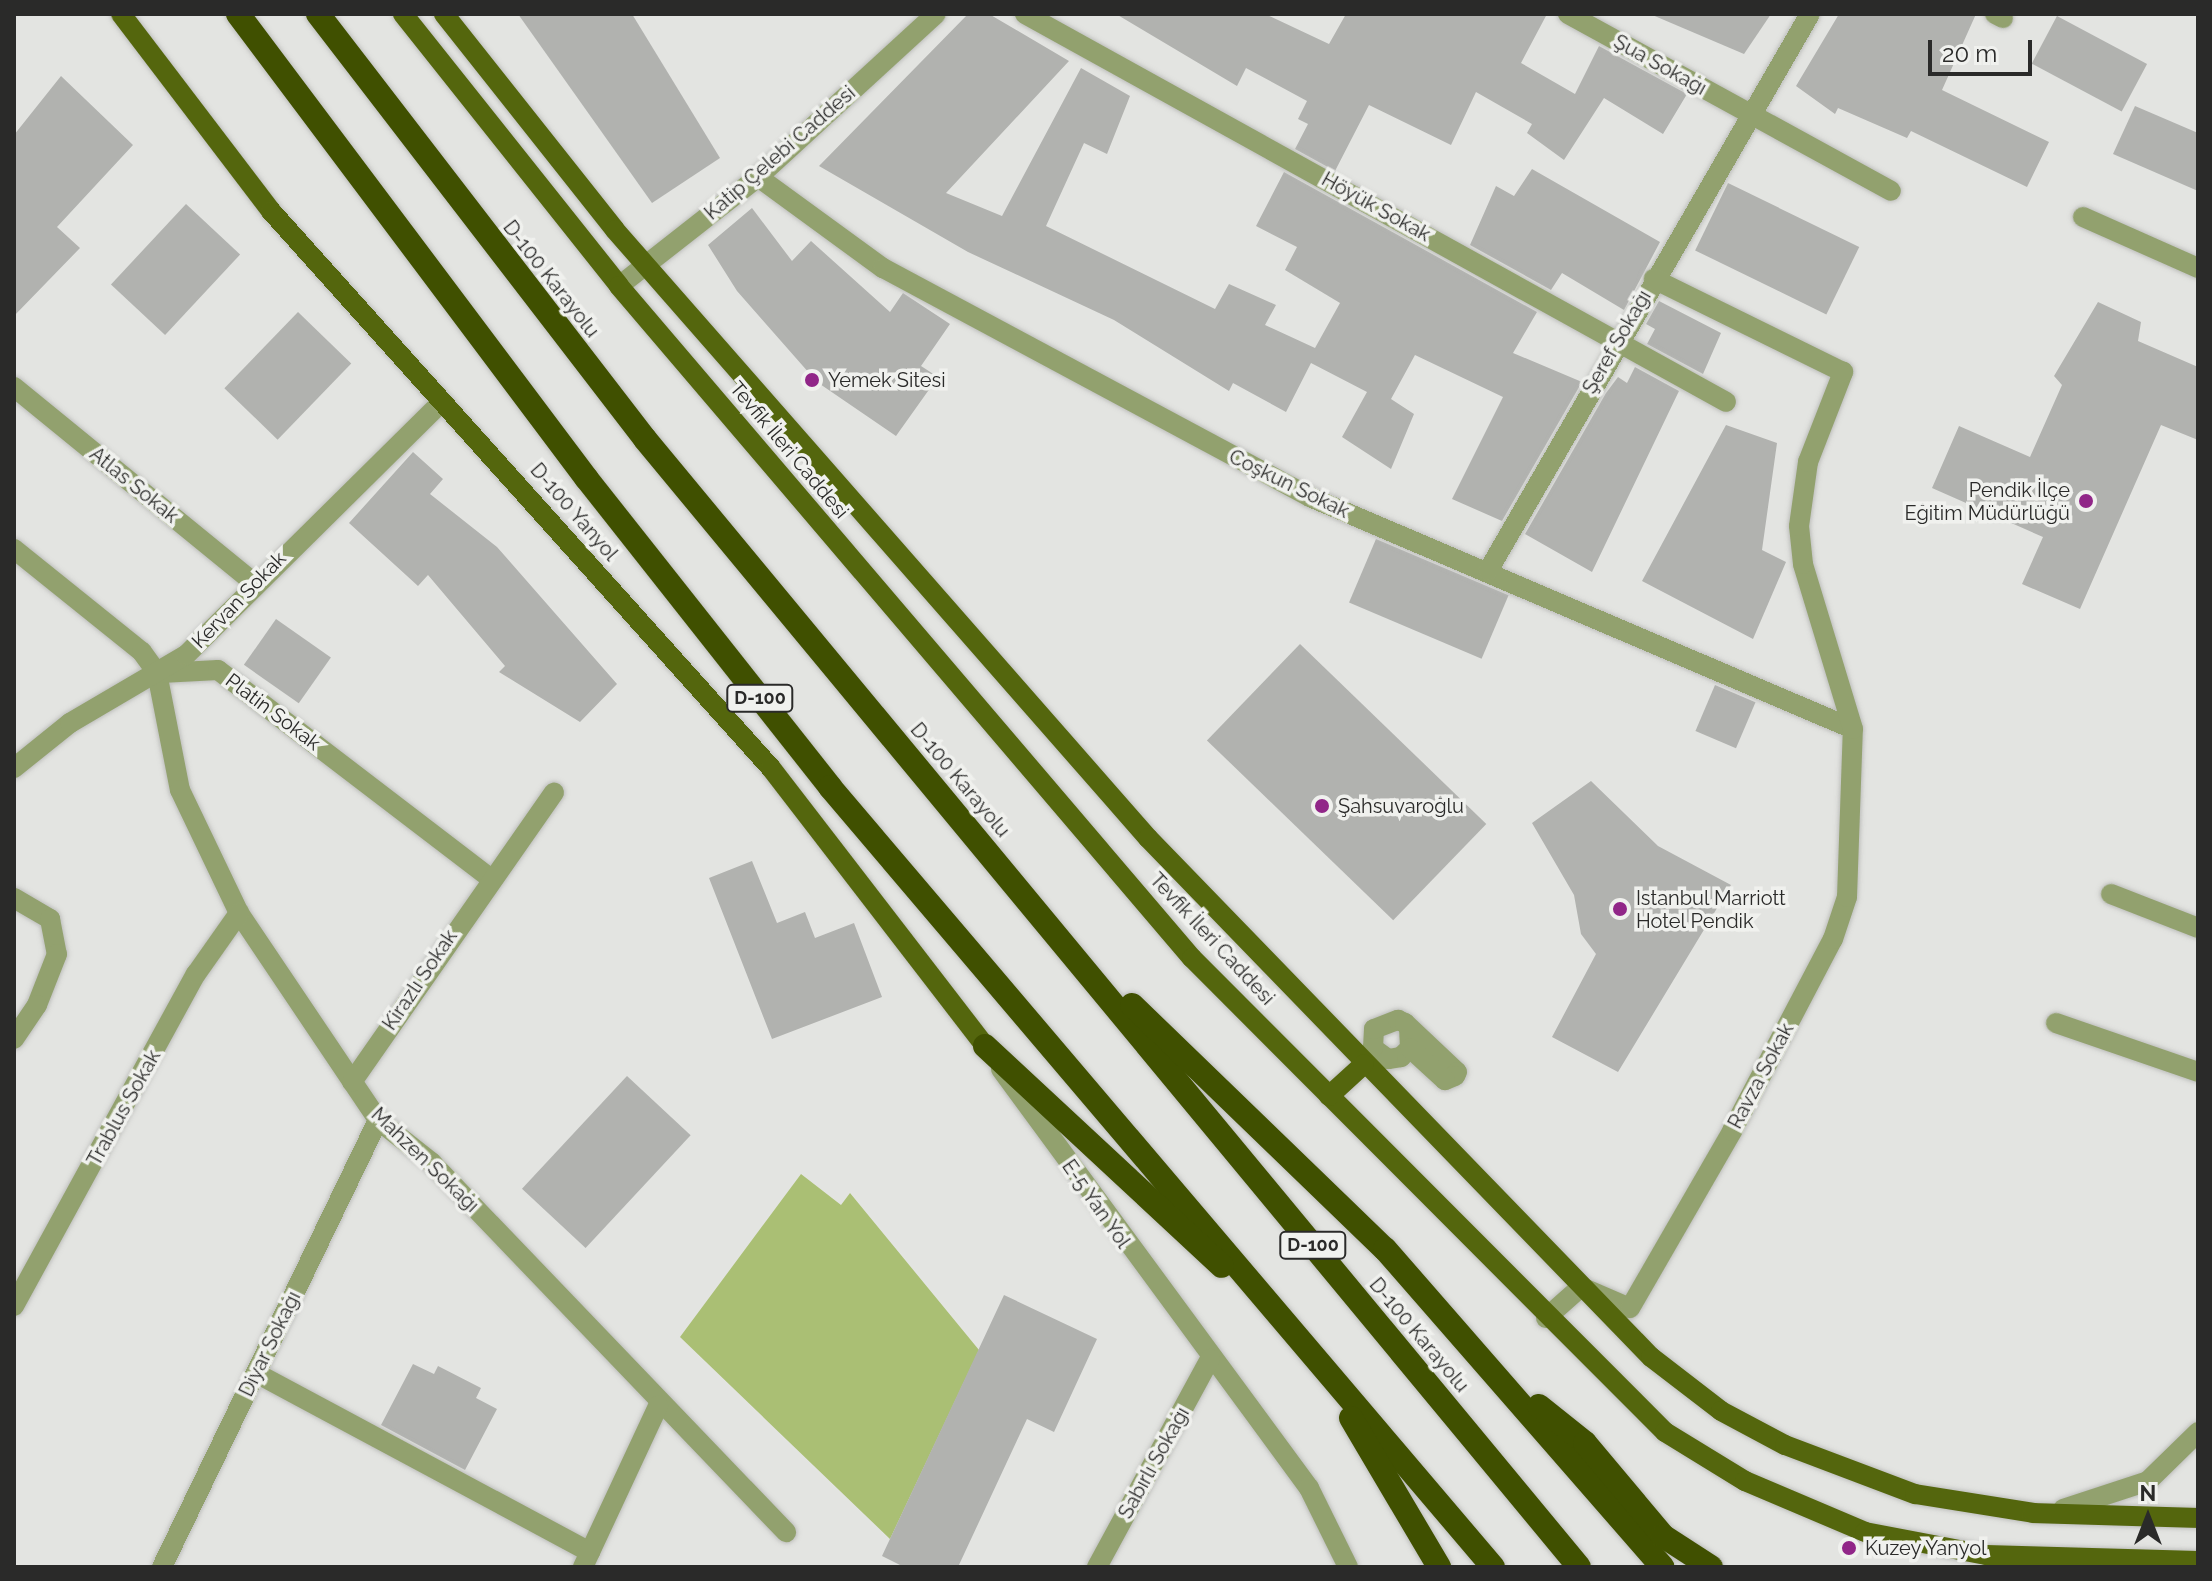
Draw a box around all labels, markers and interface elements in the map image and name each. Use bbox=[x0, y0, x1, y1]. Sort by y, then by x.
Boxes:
scale bar bbox=[1932, 24, 2036, 74]
street label: Şua Sokağı bbox=[1609, 30, 1711, 100]
text: 20 m bbox=[1942, 39, 1997, 68]
street label: Katip Çelebi Caddesi bbox=[700, 81, 860, 225]
street label: Höyük Sokak bbox=[1317, 167, 1435, 247]
street label: D-100 Karayolu bbox=[498, 216, 604, 342]
street label: Şeref Sokağı bbox=[1578, 286, 1656, 398]
place label: Yemek Sitesi bbox=[828, 368, 946, 392]
marker: Yemek Sitesi bbox=[803, 371, 821, 389]
street label: Tevfik İleri Caddesi bbox=[725, 377, 853, 523]
street label: Atlas Sokak bbox=[85, 442, 183, 528]
street label: Coşkun Sokak bbox=[1225, 445, 1353, 523]
street label: D-100 Yanyol bbox=[525, 458, 623, 566]
place label: Pendik İlçe Eğitim Müdürlüğü bbox=[1905, 478, 2070, 525]
marker: Pendik İlçe Eğitim Müdürlüğü bbox=[2077, 492, 2095, 510]
street label: Kervan Sokak bbox=[187, 547, 291, 653]
street label: Platin Sokak bbox=[221, 669, 325, 755]
road number: D-100 bbox=[726, 684, 794, 712]
street label: D-100 Karayolu bbox=[905, 718, 1015, 842]
place label: Şahsuvaroğlu bbox=[1338, 794, 1464, 818]
marker: Şahsuvaroğlu bbox=[1313, 797, 1331, 815]
street label: Tevfik İleri Caddesi bbox=[1145, 868, 1279, 1010]
place label: Istanbul Marriott Hotel Pendik bbox=[1636, 886, 1786, 933]
marker: Istanbul Marriott Hotel Pendik bbox=[1611, 900, 1629, 918]
street label: Kirazlı Sokak bbox=[378, 925, 462, 1035]
street label: Ravza Sokak bbox=[1723, 1019, 1799, 1133]
street label: Trablus Sokak bbox=[82, 1046, 166, 1170]
street label: Mahzen Sokağı bbox=[366, 1103, 484, 1217]
street label: E-5 Yan Yol bbox=[1056, 1155, 1136, 1253]
road number: D-100 bbox=[1279, 1231, 1347, 1259]
street label: D-100 Karayolu bbox=[1364, 1273, 1474, 1397]
street label: Diyar Sokağı bbox=[234, 1287, 306, 1401]
street label: Sabırlı Sokağı bbox=[1113, 1403, 1195, 1523]
north arrow bbox=[2108, 1477, 2188, 1557]
text: N bbox=[2140, 1480, 2156, 1506]
place label: Kuzey Yanyol bbox=[1865, 1536, 1988, 1560]
marker: Kuzey Yanyol bbox=[1840, 1539, 1858, 1557]

